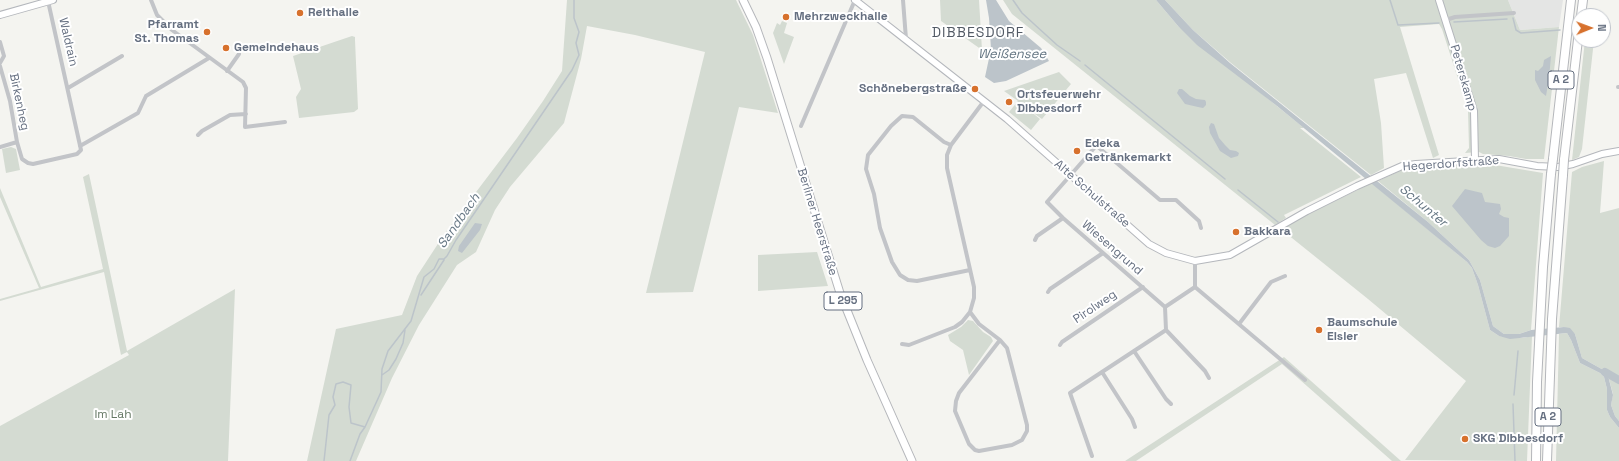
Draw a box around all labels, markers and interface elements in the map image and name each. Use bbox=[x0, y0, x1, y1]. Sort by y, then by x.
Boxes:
place label: Reithalle bbox=[308, 6, 359, 20]
marker: Reithalle bbox=[295, 8, 305, 18]
north arrow bbox=[1571, 8, 1611, 48]
place label: Mehrzweckhalle bbox=[794, 10, 888, 24]
marker: Mehrzweckhalle bbox=[781, 12, 791, 22]
street label: Waldrain bbox=[55, 16, 81, 68]
place label: Pfarramt St. Thomas bbox=[134, 18, 199, 46]
text: N bbox=[1595, 24, 1609, 32]
district label: DIBBESDORF bbox=[932, 25, 1024, 41]
marker: Pfarramt St. Thomas bbox=[202, 27, 212, 37]
place label: Gemeindehaus bbox=[234, 41, 319, 55]
marker: Gemeindehaus bbox=[221, 43, 231, 53]
street label: Peterskamp bbox=[1447, 43, 1479, 113]
water label: Weißensee bbox=[978, 46, 1046, 62]
road number: A 2 bbox=[1548, 71, 1574, 89]
street label: Birkenheg bbox=[6, 72, 32, 132]
place label: Schönebergstraße bbox=[859, 82, 967, 96]
marker: Schönebergstraße bbox=[970, 84, 980, 94]
place label: Ortsfeuerwehr Dibbesdorf bbox=[1017, 88, 1101, 116]
marker: Ortsfeuerwehr Dibbesdorf bbox=[1004, 97, 1014, 107]
place label: Edeka Getränkemarkt bbox=[1085, 137, 1172, 165]
marker: Edeka Getränkemarkt bbox=[1072, 146, 1082, 156]
street label: Hegerdorfstraße bbox=[1402, 153, 1500, 175]
street label: Alte Schulstraße bbox=[1051, 157, 1133, 231]
street label: Berliner Heerstraße bbox=[794, 167, 840, 277]
water label: Schunter bbox=[1396, 181, 1450, 231]
water label: Sandbach bbox=[434, 191, 484, 251]
street label: Wiesengrund bbox=[1079, 218, 1145, 278]
place label: Bakkara bbox=[1244, 225, 1291, 239]
marker: Bakkara bbox=[1231, 227, 1241, 237]
street label: Pirolweg bbox=[1071, 287, 1119, 327]
road number: L 295 bbox=[824, 292, 862, 310]
place label: Baumschule Eisler bbox=[1327, 316, 1397, 344]
marker: Baumschule Eisler bbox=[1314, 325, 1324, 335]
park label: Im Lah bbox=[94, 408, 132, 422]
road number: A 2 bbox=[1535, 408, 1561, 426]
place label: SKG Dibbesdorf bbox=[1473, 432, 1563, 446]
marker: SKG Dibbesdorf bbox=[1460, 434, 1470, 444]

